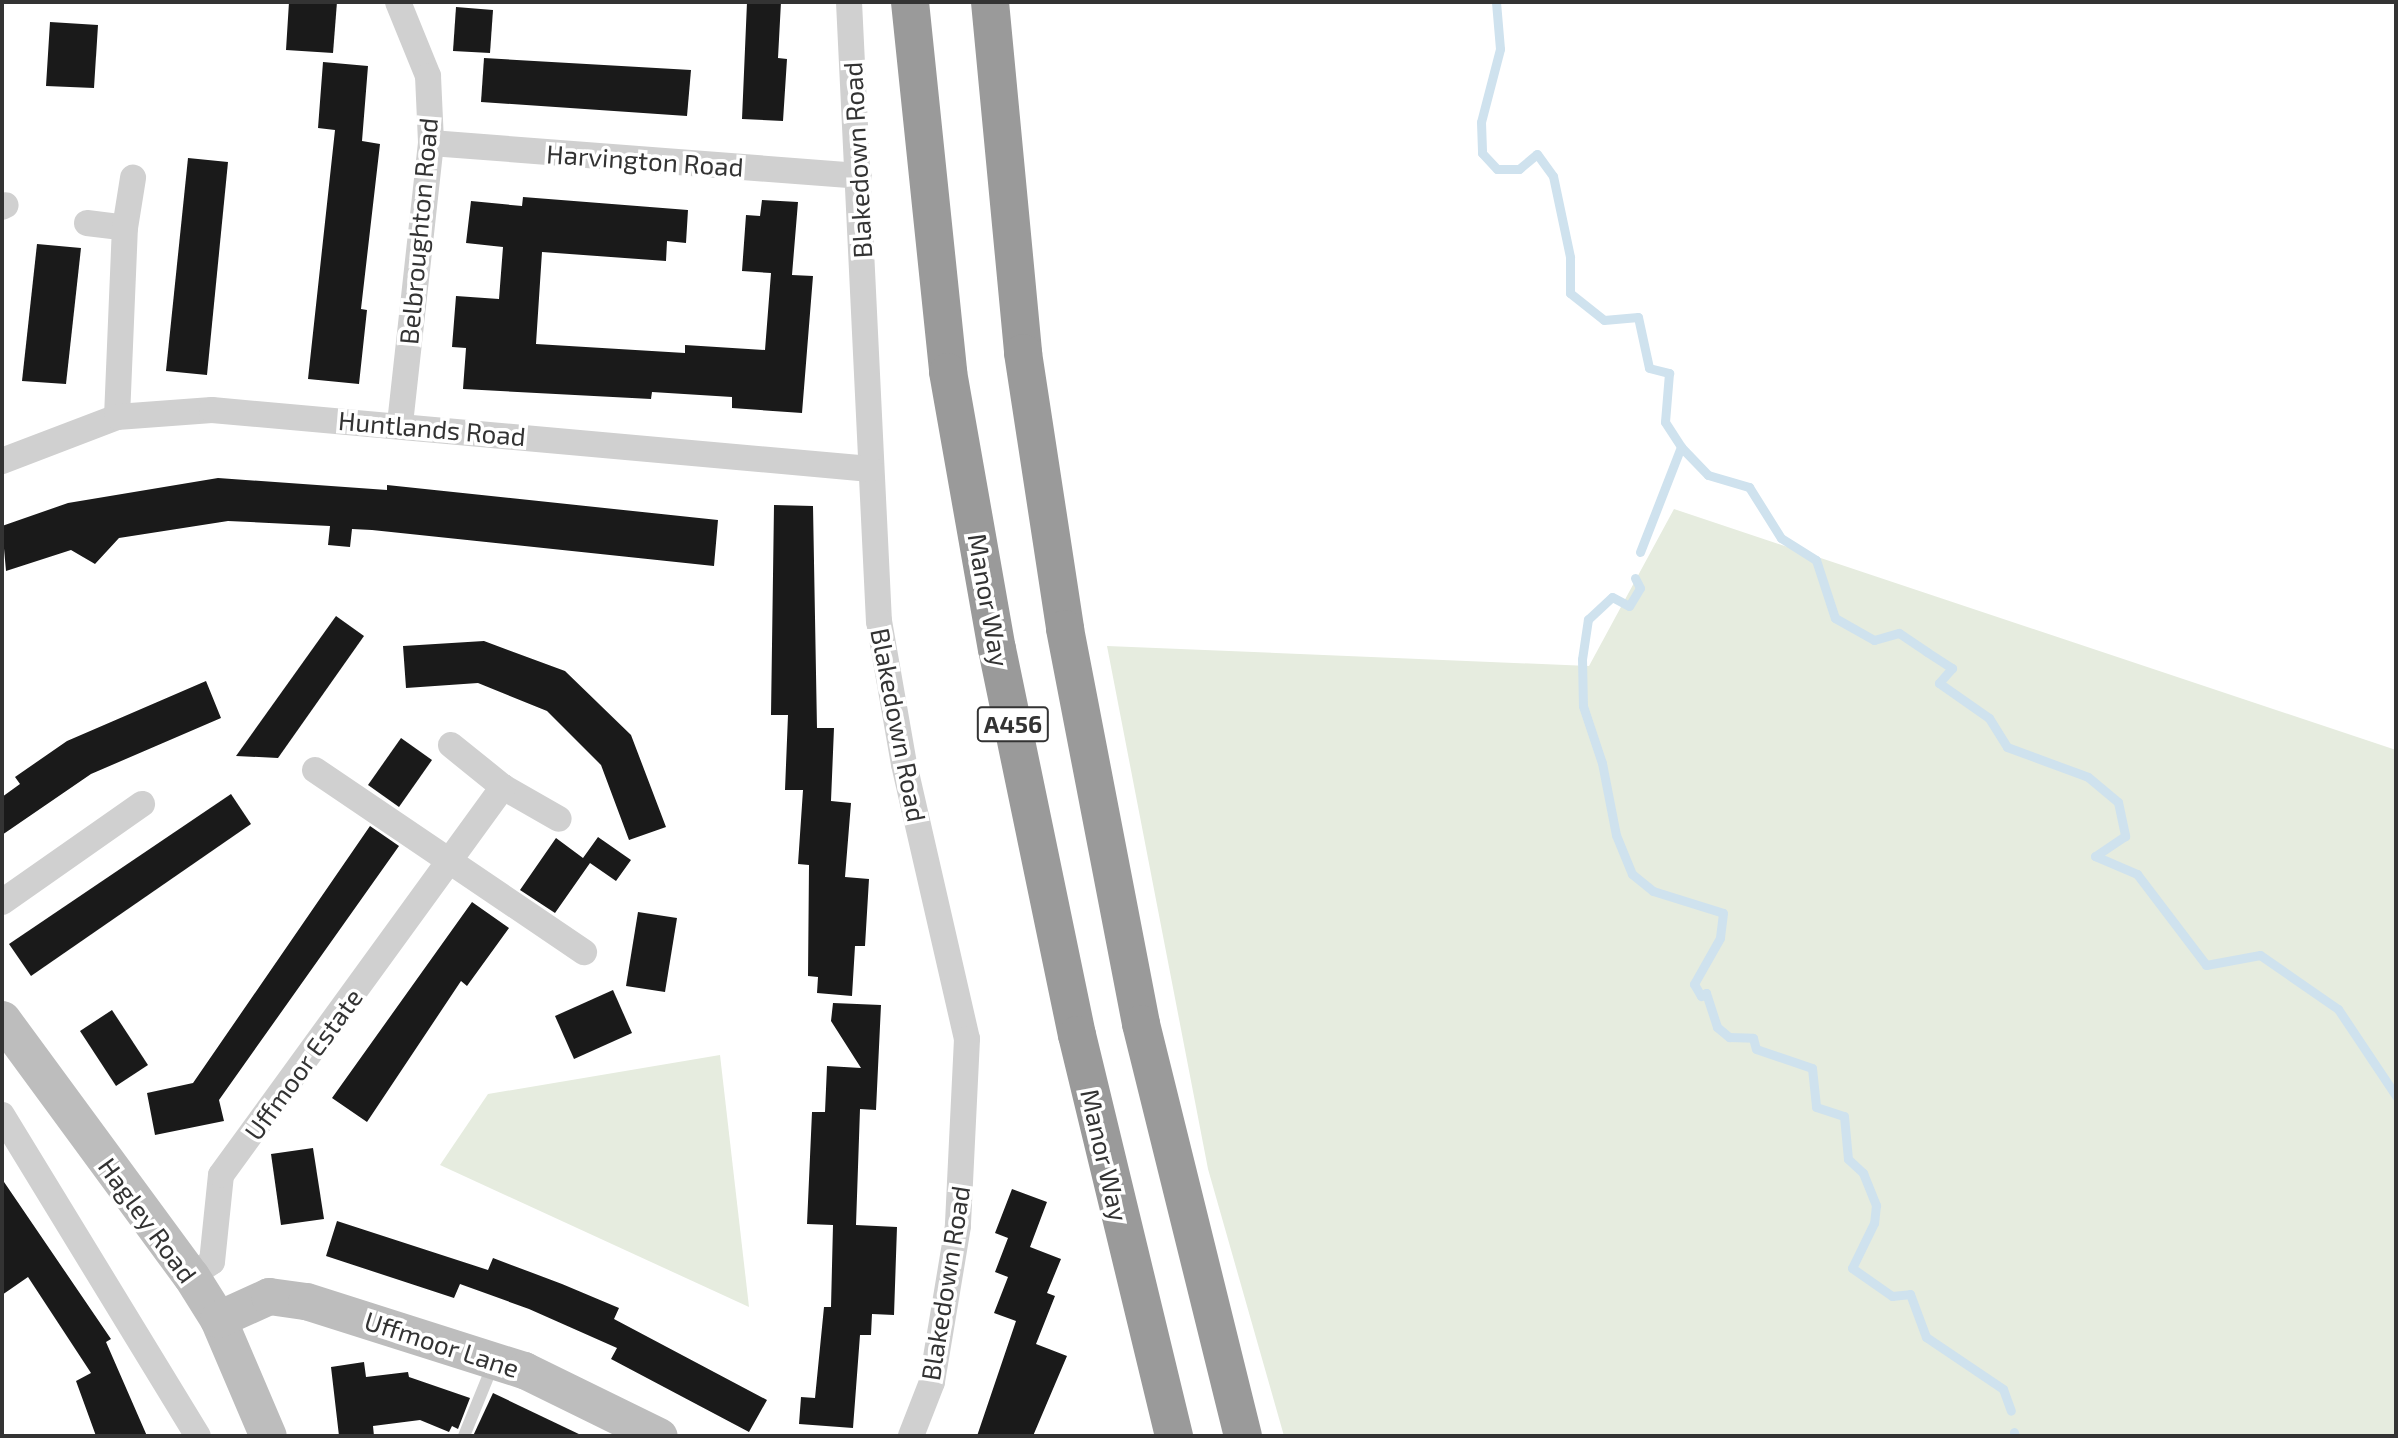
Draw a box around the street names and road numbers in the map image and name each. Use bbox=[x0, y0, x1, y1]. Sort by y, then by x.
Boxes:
street label: Blakedown Road bbox=[836, 61, 878, 259]
street label: Belbroughton Road bbox=[393, 116, 443, 346]
street label: Harvington Road bbox=[545, 138, 745, 182]
street label: Huntlands Road bbox=[337, 404, 527, 452]
street label: Manor Way bbox=[962, 531, 1016, 669]
street label: Blakedown Road bbox=[865, 625, 933, 825]
road number: A456 bbox=[976, 704, 1050, 744]
street label: Uffmoor Estate bbox=[237, 982, 369, 1146]
street label: Manor Way bbox=[1075, 1085, 1135, 1225]
street label: Hagley Road bbox=[92, 1151, 204, 1289]
street label: Blakedown Road bbox=[914, 1183, 976, 1383]
street label: Uffmoor Lane bbox=[361, 1304, 523, 1384]

